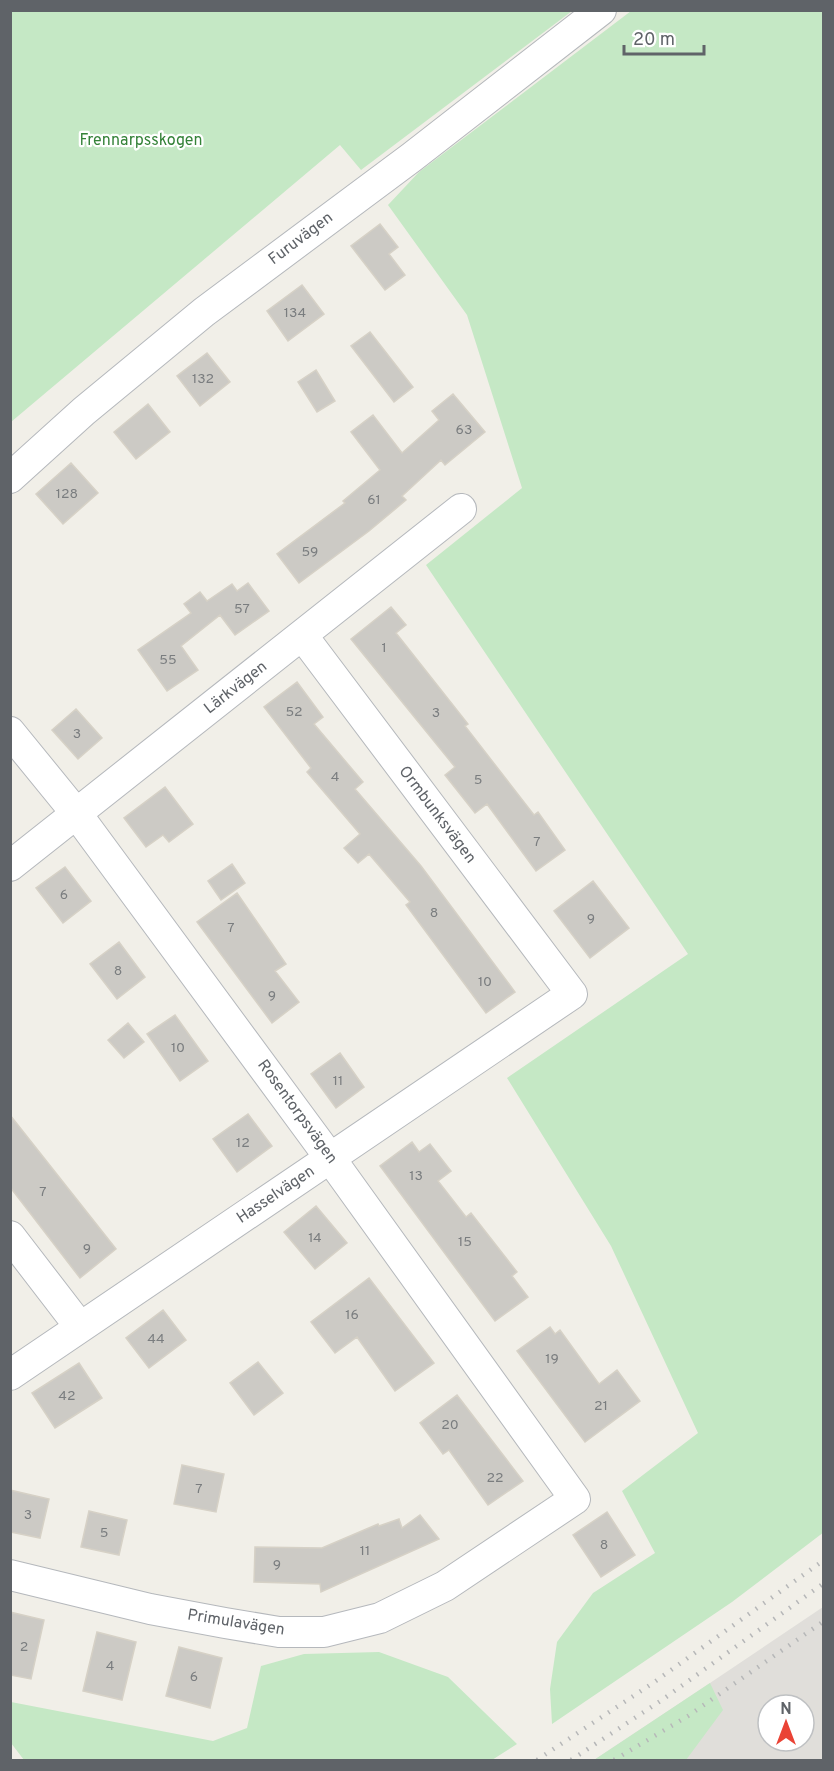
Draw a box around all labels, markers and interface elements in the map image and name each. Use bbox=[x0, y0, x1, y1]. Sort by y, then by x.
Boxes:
scale bar bbox=[624, 18, 704, 56]
text: 20 m bbox=[633, 29, 675, 52]
park label: Frennarpsskogen bbox=[79, 131, 203, 151]
street label: Furuvägen bbox=[265, 208, 337, 270]
house number: 134 bbox=[284, 305, 306, 322]
house number: 132 bbox=[192, 371, 214, 388]
house number: 63 bbox=[456, 422, 472, 439]
house number: 128 bbox=[56, 486, 78, 503]
house number: 61 bbox=[367, 492, 381, 509]
house number: 59 bbox=[302, 544, 318, 561]
house number: 57 bbox=[234, 601, 250, 618]
house number: 1 bbox=[381, 640, 387, 657]
house number: 55 bbox=[159, 652, 177, 669]
street label: Lärkvägen bbox=[200, 657, 272, 719]
house number: 52 bbox=[285, 704, 303, 721]
house number: 3 bbox=[432, 705, 440, 722]
house number: 3 bbox=[73, 726, 81, 743]
street label: Ormbunksvägen bbox=[394, 762, 480, 868]
house number: 4 bbox=[331, 769, 339, 786]
house number: 5 bbox=[474, 772, 482, 789]
house number: 7 bbox=[533, 834, 541, 851]
house number: 6 bbox=[60, 887, 68, 904]
house number: 8 bbox=[430, 905, 438, 922]
house number: 9 bbox=[587, 911, 595, 928]
house number: 7 bbox=[227, 920, 235, 937]
house number: 8 bbox=[114, 963, 122, 980]
house number: 10 bbox=[478, 974, 492, 991]
house number: 9 bbox=[268, 988, 276, 1005]
house number: 10 bbox=[171, 1040, 185, 1057]
street label: Rosentorpsvägen bbox=[253, 1056, 341, 1168]
house number: 11 bbox=[333, 1073, 343, 1090]
house number: 12 bbox=[236, 1135, 250, 1152]
street label: Hasselvägen bbox=[233, 1162, 319, 1228]
house number: 13 bbox=[409, 1168, 423, 1185]
house number: 7 bbox=[39, 1184, 47, 1201]
house number: 14 bbox=[308, 1230, 322, 1247]
house number: 15 bbox=[458, 1234, 472, 1251]
house number: 9 bbox=[83, 1241, 91, 1258]
house number: 16 bbox=[345, 1307, 359, 1324]
house number: 44 bbox=[147, 1331, 165, 1348]
house number: 19 bbox=[545, 1351, 559, 1368]
house number: 42 bbox=[58, 1388, 76, 1405]
house number: 21 bbox=[594, 1398, 608, 1415]
house number: 20 bbox=[441, 1417, 459, 1434]
house number: 22 bbox=[486, 1470, 504, 1487]
house number: 7 bbox=[195, 1481, 203, 1498]
house number: 3 bbox=[24, 1507, 32, 1524]
house number: 5 bbox=[100, 1525, 108, 1542]
house number: 8 bbox=[600, 1537, 608, 1554]
house number: 11 bbox=[360, 1543, 370, 1560]
house number: 9 bbox=[273, 1557, 281, 1574]
street label: Primulavägen bbox=[186, 1605, 286, 1641]
house number: 2 bbox=[20, 1639, 28, 1656]
house number: 4 bbox=[106, 1658, 114, 1675]
house number: 6 bbox=[190, 1669, 198, 1686]
north arrow bbox=[756, 1693, 816, 1753]
text: N bbox=[780, 1700, 792, 1720]

